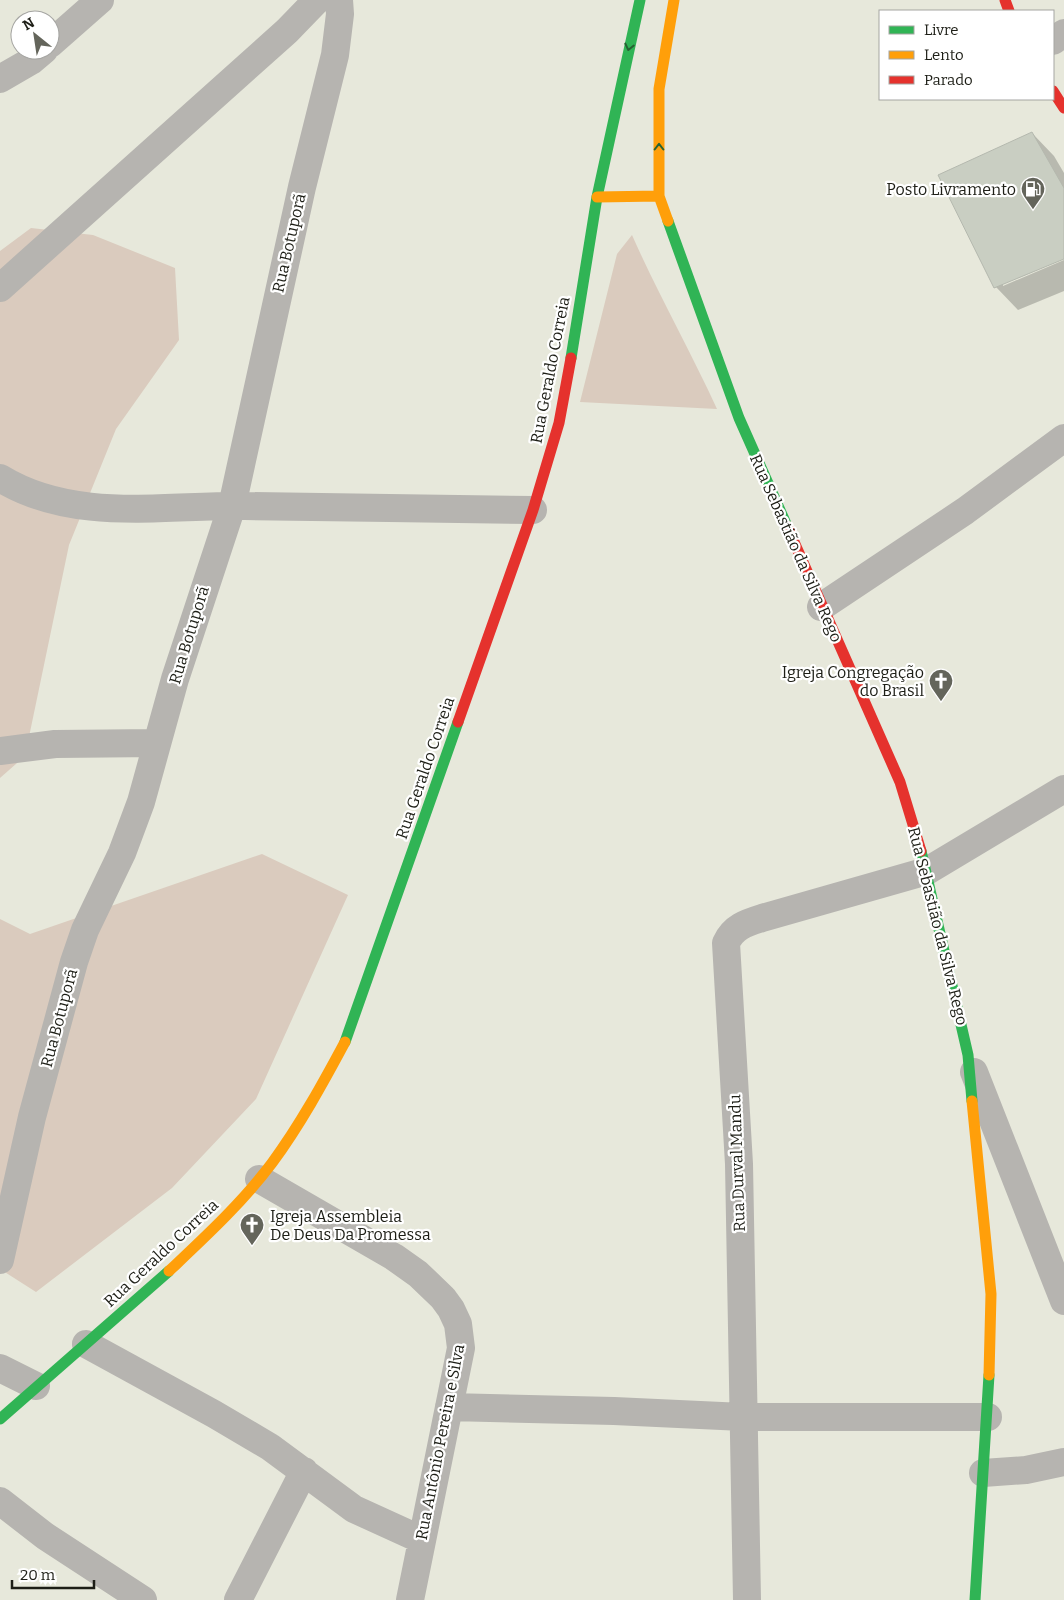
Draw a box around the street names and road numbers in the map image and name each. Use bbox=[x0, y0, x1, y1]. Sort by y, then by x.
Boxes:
street label: Rua Botuporã bbox=[268, 191, 310, 294]
street label: Rua Geraldo Correia bbox=[526, 295, 574, 445]
street label: Rua Sebastião da Silva Rego bbox=[746, 451, 846, 645]
street label: Rua Botuporã bbox=[165, 584, 213, 686]
street label: Rua Geraldo Correia bbox=[392, 694, 458, 842]
street label: Rua Sebastião da Silva Rego bbox=[904, 825, 972, 1027]
street label: Rua Botuporã bbox=[37, 966, 81, 1069]
street label: Rua Durval Mandu bbox=[725, 1094, 749, 1232]
street label: Rua Geraldo Correia bbox=[100, 1195, 222, 1311]
street label: Rua Antônio Pereira e Silva bbox=[412, 1342, 468, 1542]

